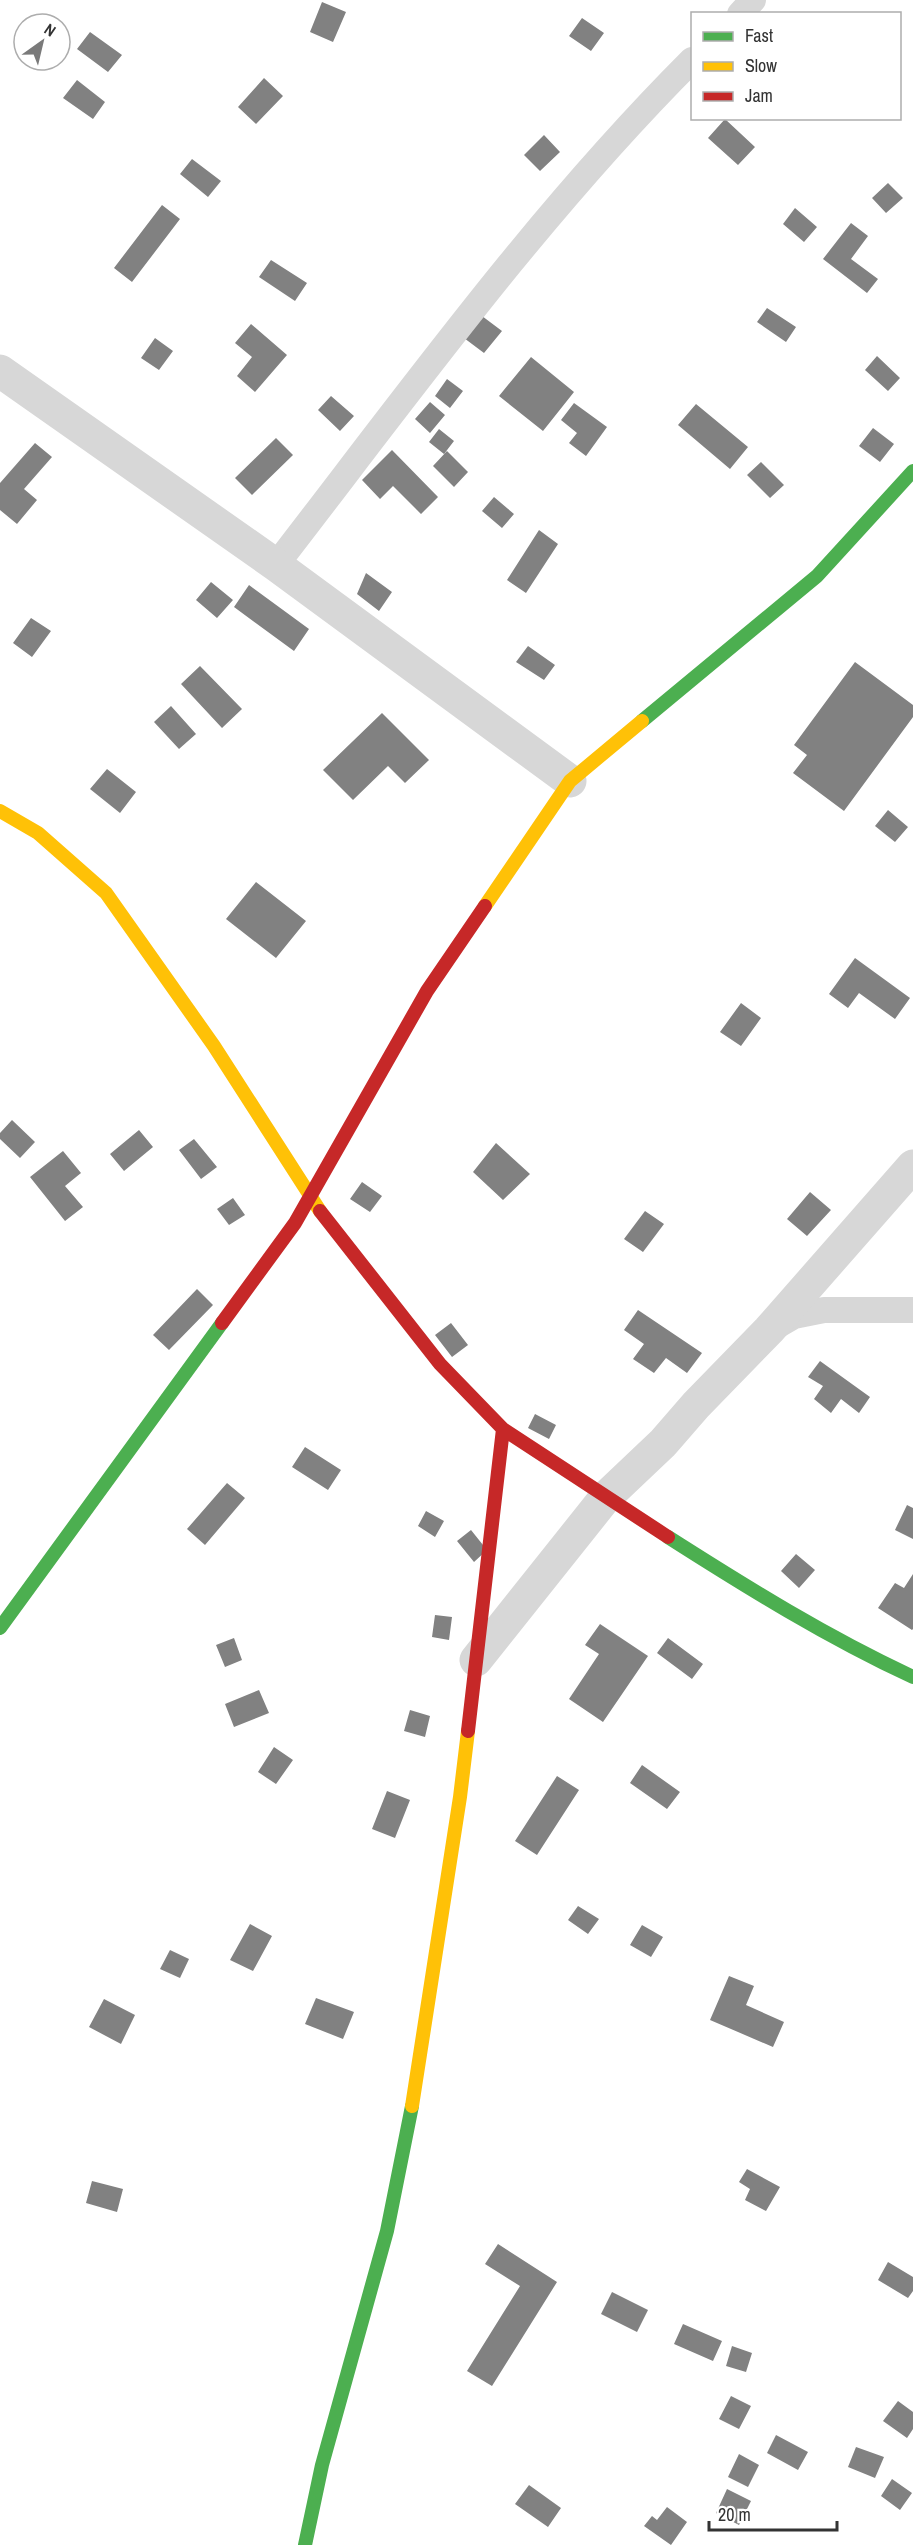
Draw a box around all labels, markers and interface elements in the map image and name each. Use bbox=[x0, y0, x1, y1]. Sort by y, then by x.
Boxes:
north arrow bbox=[12, 12, 72, 72]
legend bbox=[691, 12, 901, 120]
text: N bbox=[40, 18, 60, 41]
text: Fast bbox=[745, 23, 773, 48]
text: Slow bbox=[745, 53, 777, 78]
text: Jam bbox=[745, 83, 773, 108]
scale bar bbox=[709, 2494, 836, 2532]
text: 20 m bbox=[718, 2502, 751, 2527]

